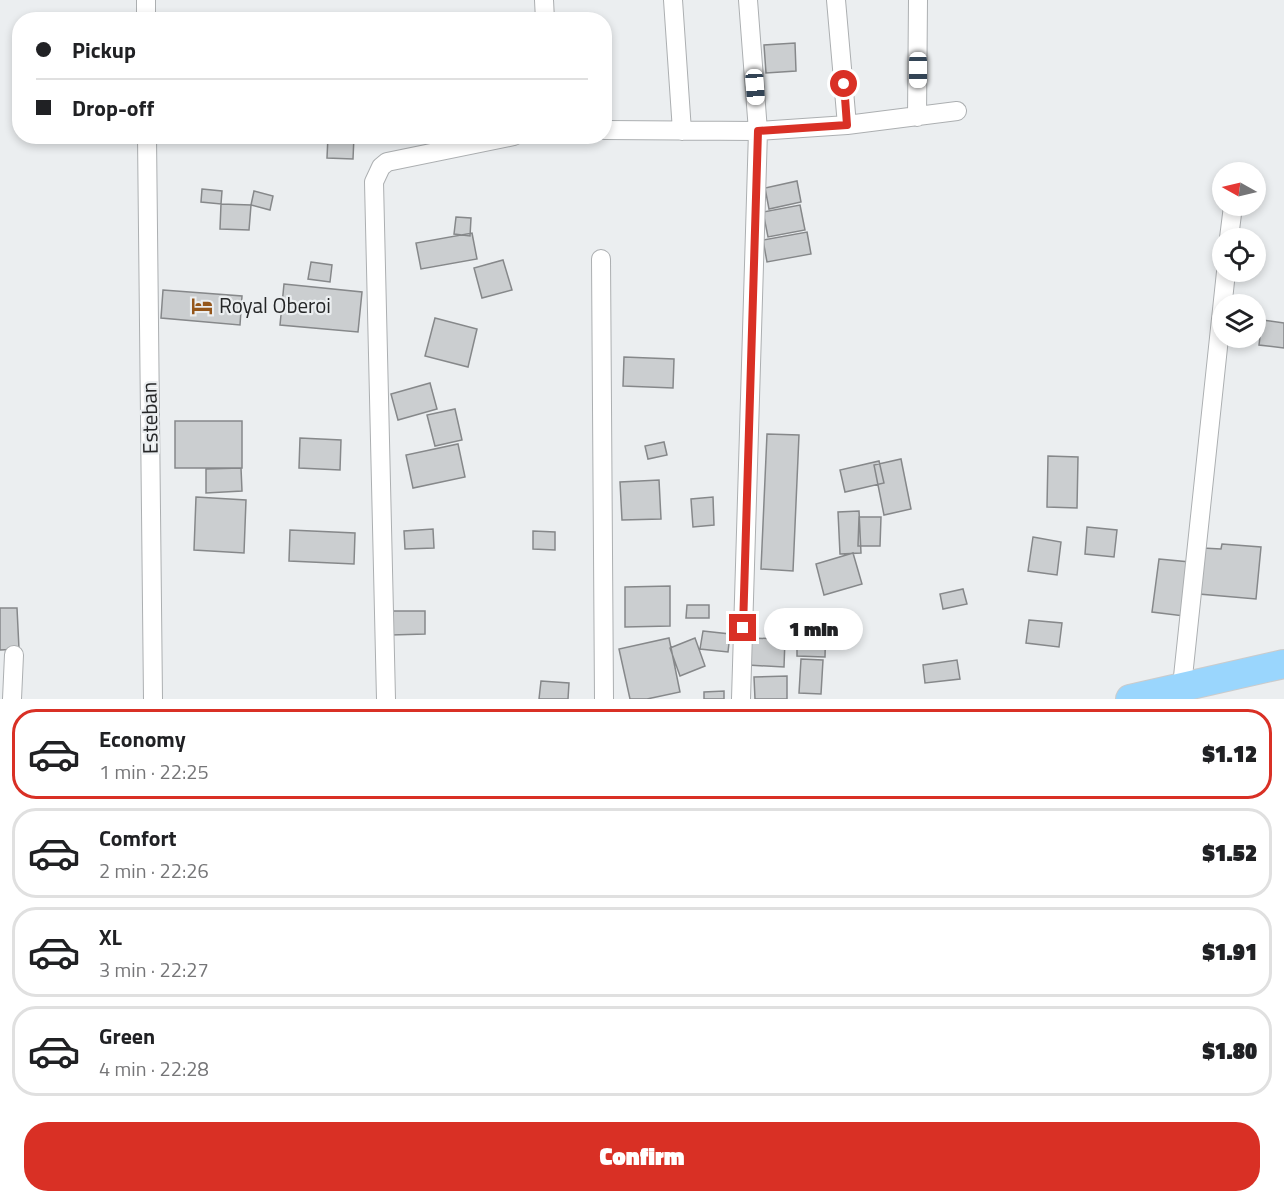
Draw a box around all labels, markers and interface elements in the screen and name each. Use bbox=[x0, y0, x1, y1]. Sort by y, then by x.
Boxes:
text: Pickup bbox=[72, 33, 136, 67]
car bbox=[909, 52, 927, 88]
car bbox=[745, 68, 765, 106]
route start bbox=[830, 70, 857, 97]
text: Drop-off bbox=[72, 91, 154, 125]
north arrow bbox=[1212, 162, 1266, 216]
map controls bbox=[1212, 162, 1266, 348]
button: locate bbox=[1212, 228, 1266, 282]
place label: Royal Oberoi bbox=[219, 289, 331, 321]
hotel icon: Royal Oberoi bbox=[190, 294, 214, 318]
button: layers bbox=[1212, 294, 1266, 348]
street label: Esteban bbox=[132, 382, 166, 454]
callout: 1 min bbox=[764, 607, 863, 649]
text: 1 min bbox=[789, 613, 838, 644]
route end bbox=[729, 614, 756, 641]
text: Economy bbox=[99, 722, 186, 756]
icon: car bbox=[27, 727, 81, 781]
text: $1.12 bbox=[1202, 737, 1257, 771]
text: 1 min · 22:25 bbox=[99, 756, 209, 787]
text: Comfort bbox=[99, 821, 177, 855]
icon: car bbox=[27, 826, 81, 880]
text: $1.52 bbox=[1202, 836, 1257, 870]
text: 2 min · 22:26 bbox=[99, 855, 209, 886]
text: XL bbox=[99, 920, 122, 954]
icon: car bbox=[27, 925, 81, 979]
text: $1.91 bbox=[1202, 935, 1257, 969]
text: 3 min · 22:27 bbox=[99, 954, 209, 985]
text: Green bbox=[99, 1019, 155, 1053]
icon: car bbox=[27, 1024, 81, 1078]
text: $1.80 bbox=[1202, 1034, 1257, 1068]
text: 4 min · 22:28 bbox=[99, 1053, 209, 1084]
button: Confirm bbox=[24, 1122, 1260, 1191]

